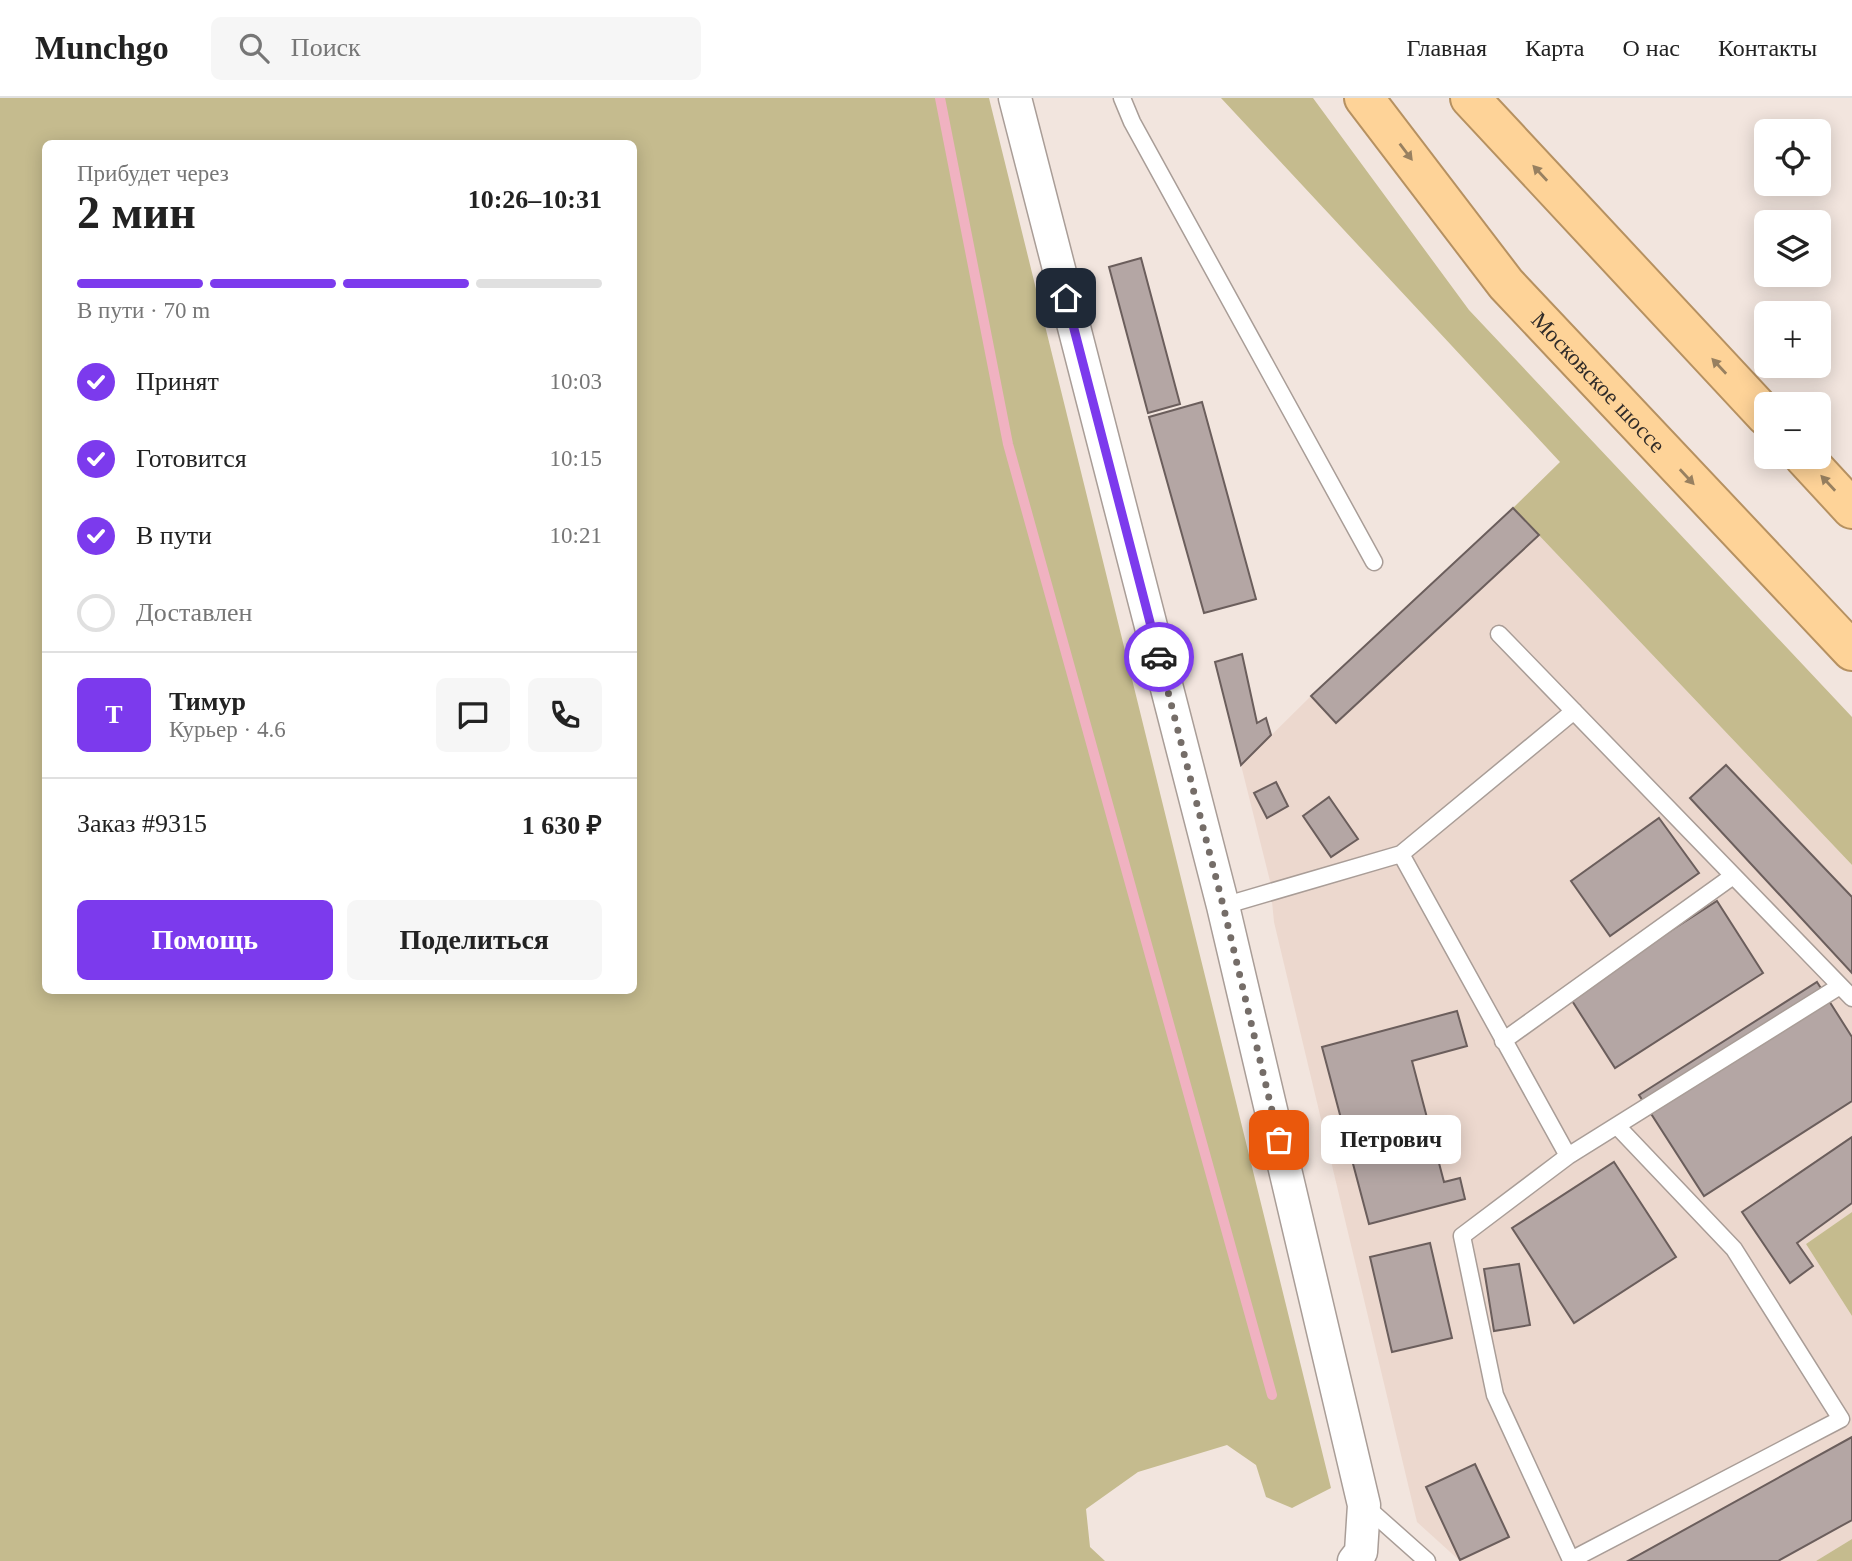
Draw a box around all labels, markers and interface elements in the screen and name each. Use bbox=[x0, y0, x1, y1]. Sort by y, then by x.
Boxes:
search box bbox=[211, 17, 701, 80]
icon: search bbox=[235, 29, 273, 67]
text: Munchgo bbox=[35, 30, 169, 66]
text: Поиск bbox=[291, 33, 361, 62]
text: Главная bbox=[1406, 35, 1487, 61]
text: Карта bbox=[1525, 35, 1584, 61]
text: О нас bbox=[1622, 35, 1680, 61]
text: Контакты bbox=[1718, 35, 1817, 61]
map controls bbox=[1754, 119, 1831, 469]
button: locate bbox=[1754, 119, 1831, 196]
one-way arrow bbox=[1398, 143, 1413, 161]
text: Прибудет через bbox=[77, 161, 229, 186]
one-way arrow bbox=[1533, 165, 1549, 182]
text: 10:26–10:31 bbox=[468, 185, 602, 214]
text: 2 мин bbox=[77, 187, 196, 238]
button: layers bbox=[1754, 210, 1831, 287]
pin bbox=[1036, 268, 1096, 328]
icon: home bbox=[1047, 279, 1085, 317]
text: В пути · 70 m bbox=[77, 298, 210, 323]
button: + bbox=[1754, 301, 1831, 378]
street label: Московское шоссе bbox=[1526, 307, 1670, 458]
one-way arrow bbox=[1712, 358, 1728, 375]
icon: check bbox=[77, 363, 115, 401]
text: Принят bbox=[136, 367, 219, 396]
text: 10:03 bbox=[550, 369, 602, 394]
button: − bbox=[1754, 392, 1831, 469]
icon: check bbox=[77, 440, 115, 478]
text: Готовится bbox=[136, 444, 247, 473]
text: 10:15 bbox=[550, 446, 602, 471]
one-way arrow bbox=[1679, 468, 1695, 485]
one-way arrow bbox=[1820, 475, 1836, 492]
icon: check bbox=[77, 517, 115, 555]
text: В пути bbox=[136, 521, 212, 550]
text: 10:21 bbox=[550, 523, 602, 548]
text: Доставлен bbox=[136, 598, 253, 627]
courier bbox=[1124, 622, 1194, 692]
icon: car bbox=[1140, 638, 1178, 676]
button: chat bbox=[436, 678, 510, 752]
button: phone bbox=[528, 678, 602, 752]
text: Тимур bbox=[169, 687, 246, 716]
text: Т bbox=[105, 700, 123, 729]
text: Курьер · 4.6 bbox=[169, 717, 286, 742]
text: Заказ #9315 bbox=[77, 809, 207, 838]
text: 1 630 ₽ bbox=[522, 811, 602, 840]
button: Помощь bbox=[77, 900, 333, 980]
button: Поделиться bbox=[347, 900, 602, 980]
pin bbox=[1249, 1110, 1309, 1170]
callout: Петрович bbox=[1321, 1116, 1461, 1164]
icon: bag bbox=[1260, 1121, 1298, 1159]
text: Петрович bbox=[1340, 1127, 1442, 1152]

